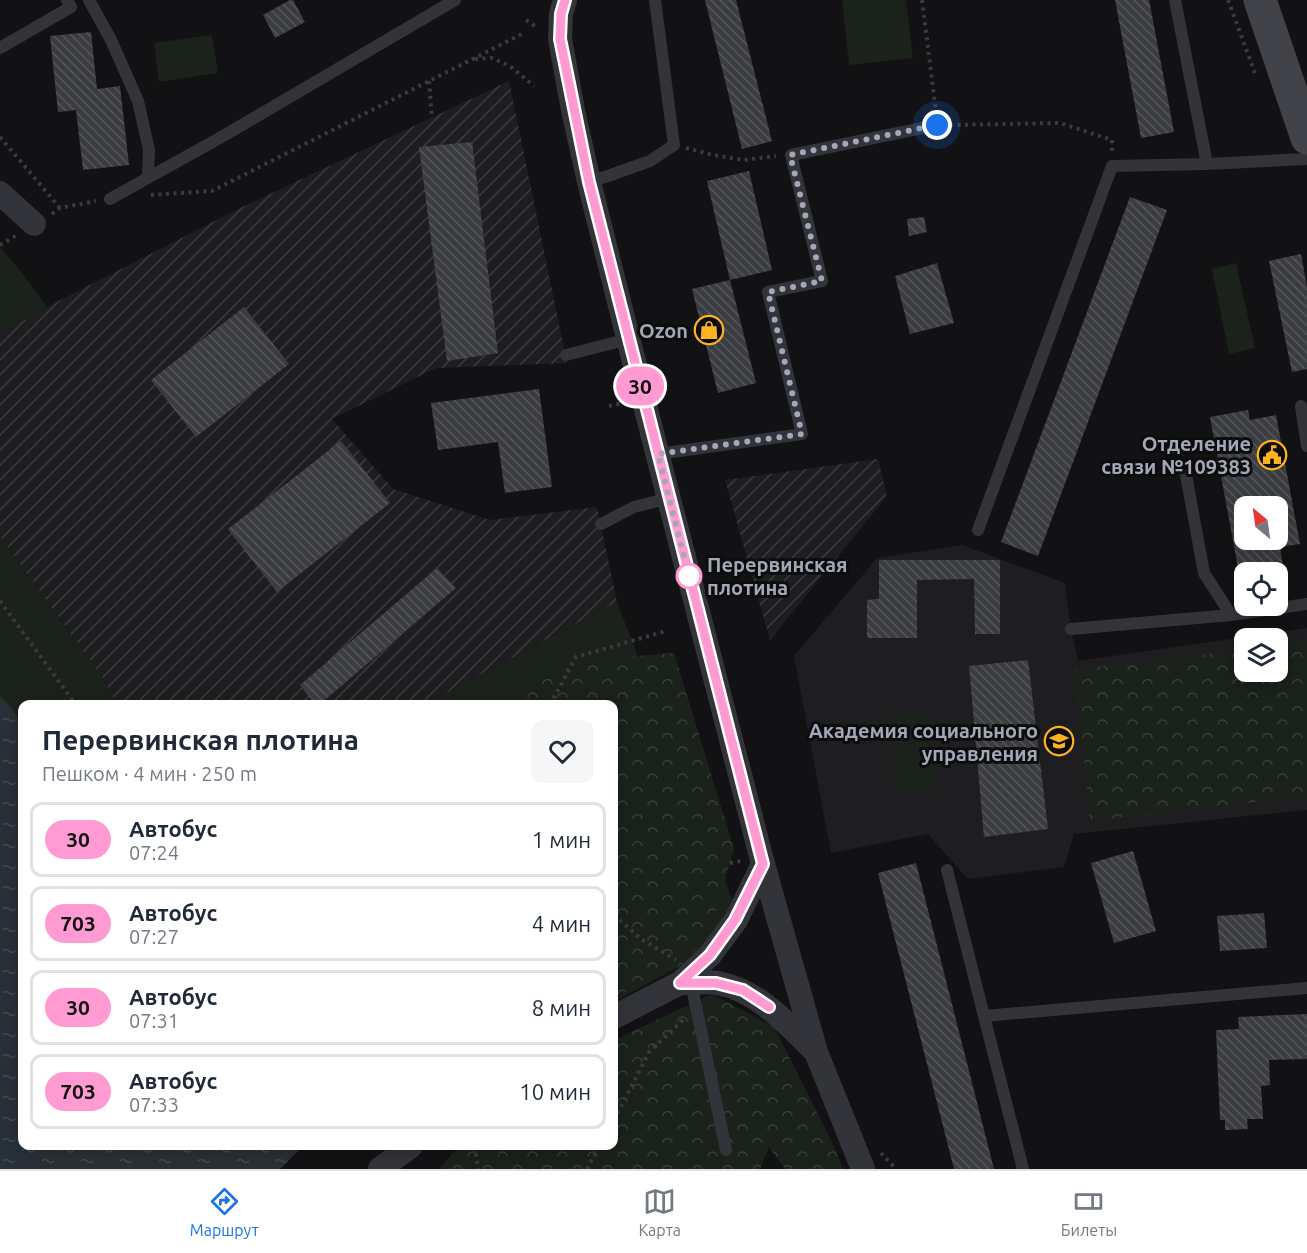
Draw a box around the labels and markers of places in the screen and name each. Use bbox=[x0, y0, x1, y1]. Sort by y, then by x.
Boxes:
shop icon: Ozon bbox=[693, 314, 725, 346]
place label: Ozon bbox=[639, 319, 688, 342]
place label: Отделение связи №109383 bbox=[1101, 432, 1251, 478]
public building icon: Отделение связи №109383 bbox=[1256, 439, 1288, 471]
place label: Перервинская плотина bbox=[707, 553, 848, 599]
marker: Перервинская плотина bbox=[676, 563, 702, 589]
place label: Академия социального управления bbox=[809, 719, 1038, 765]
school or university icon: Академия социального управления bbox=[1043, 725, 1075, 757]

